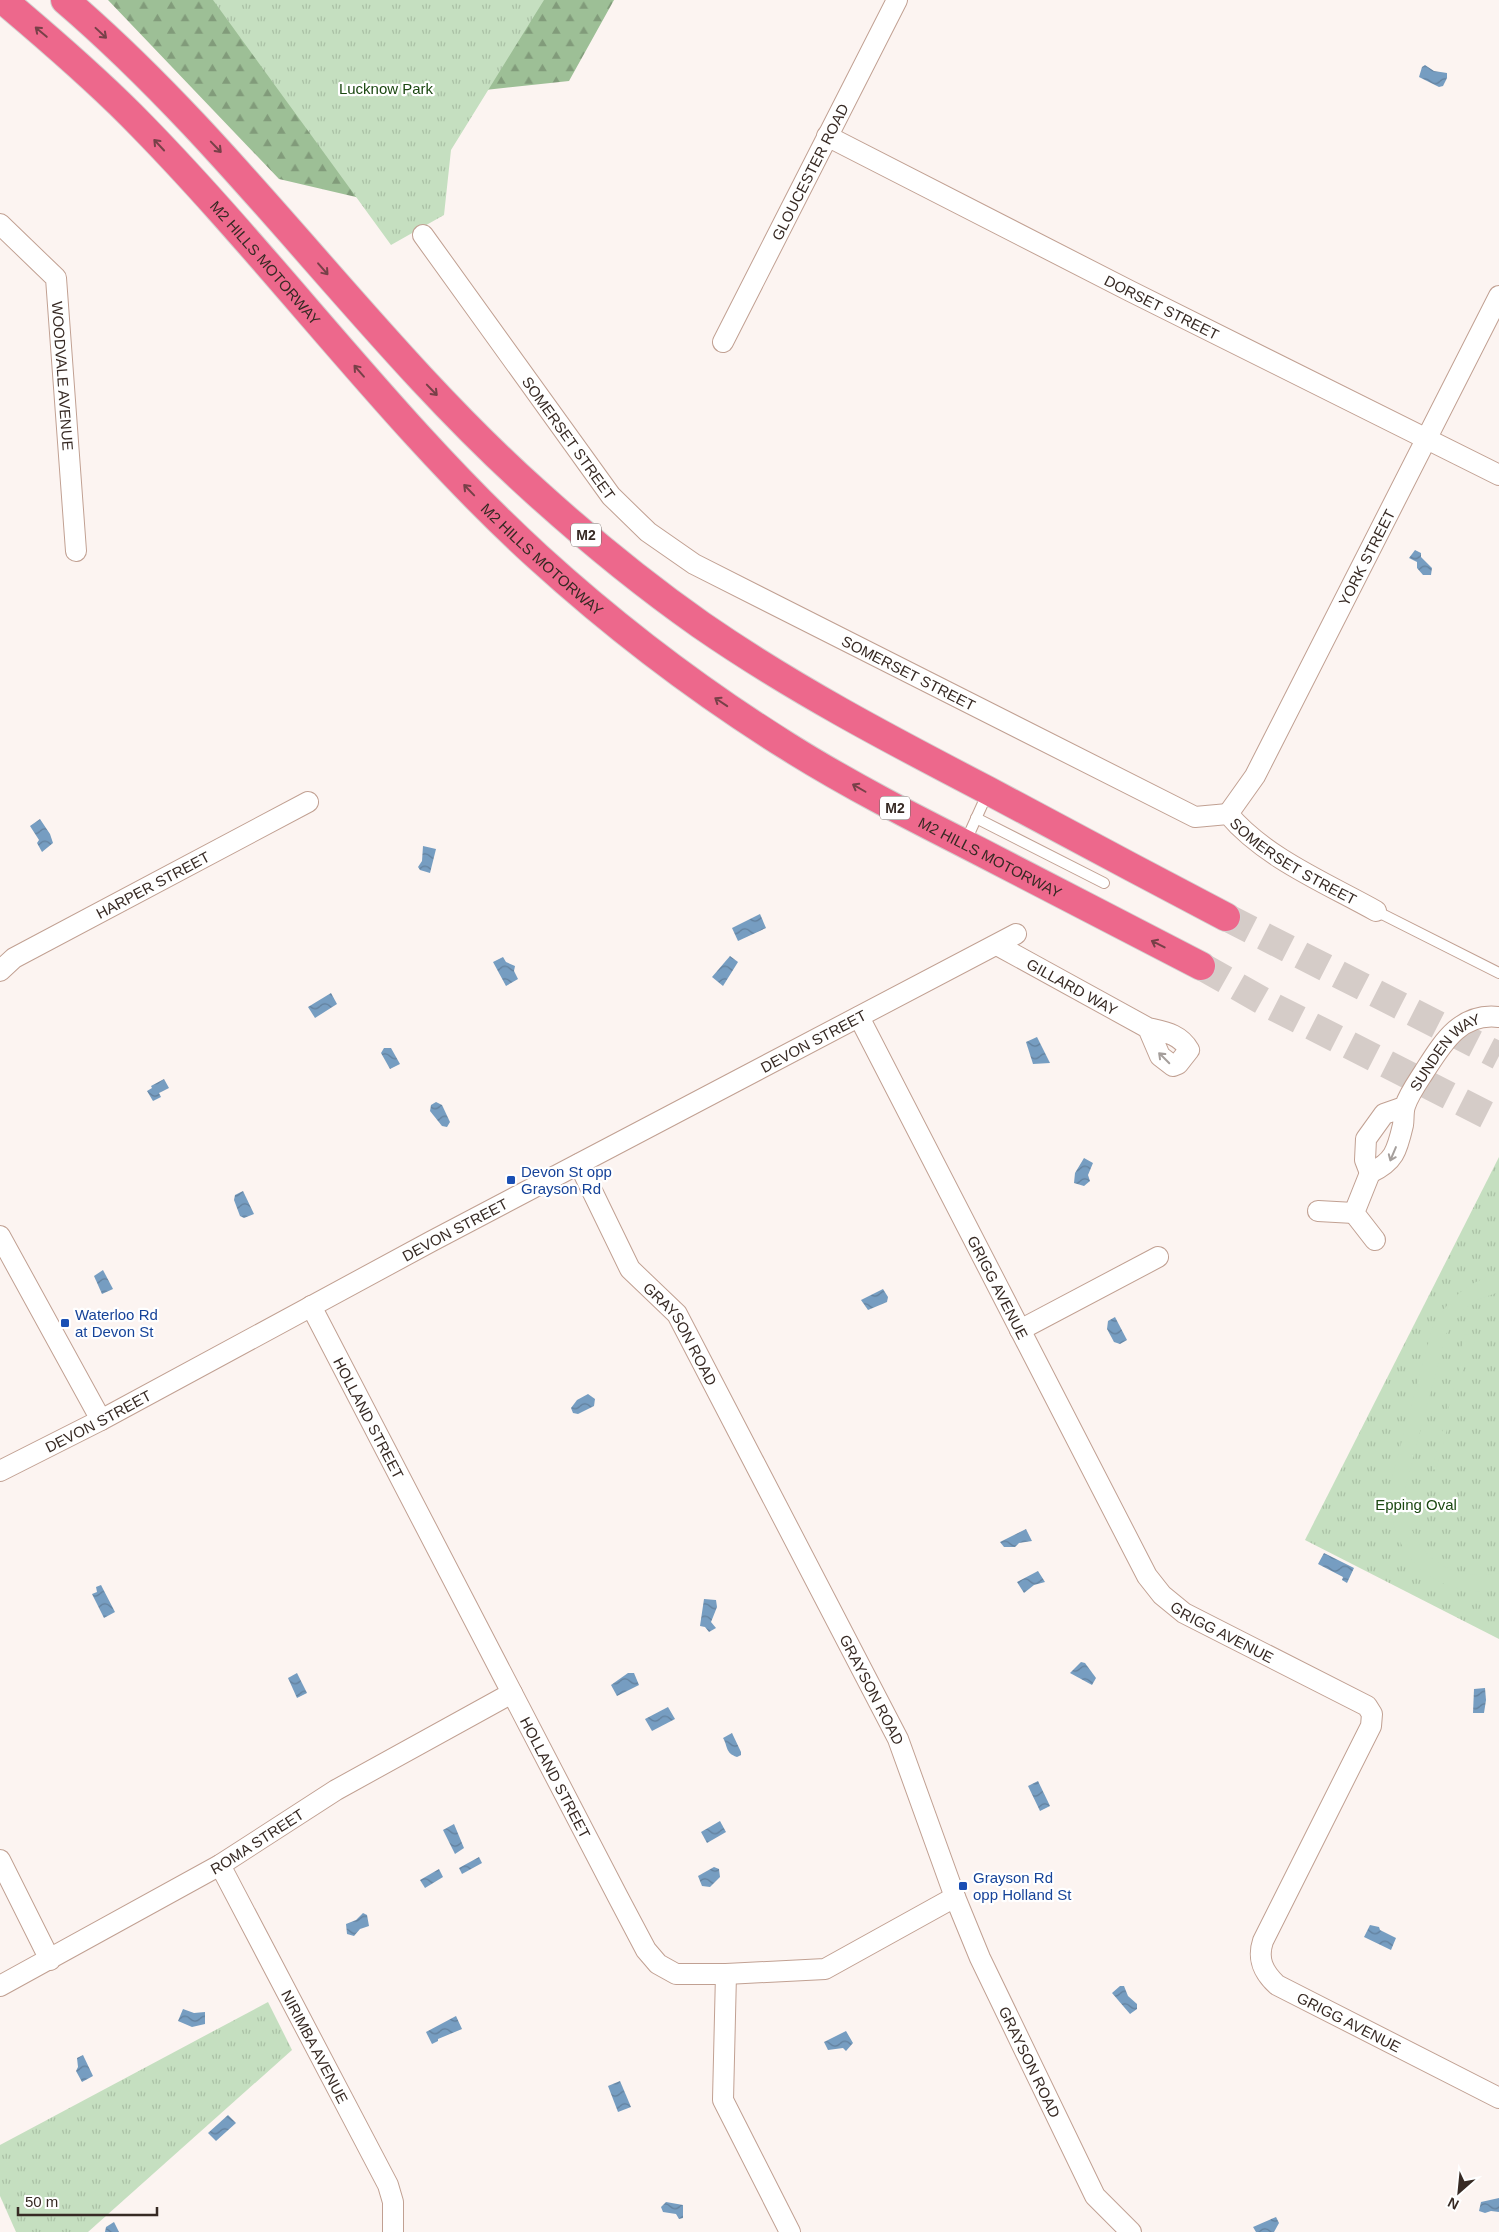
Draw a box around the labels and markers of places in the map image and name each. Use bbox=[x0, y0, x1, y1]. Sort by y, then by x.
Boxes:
place label: Devon St opp Grayson Rd bbox=[521, 1163, 612, 1197]
marker: Devon St opp Grayson Rd bbox=[505, 1174, 517, 1186]
place label: Waterloo Rd at Devon St bbox=[75, 1306, 158, 1340]
marker: Waterloo Rd at Devon St bbox=[59, 1317, 71, 1329]
place label: Grayson Rd opp Holland St bbox=[973, 1869, 1072, 1903]
marker: Grayson Rd opp Holland St bbox=[957, 1880, 969, 1892]

